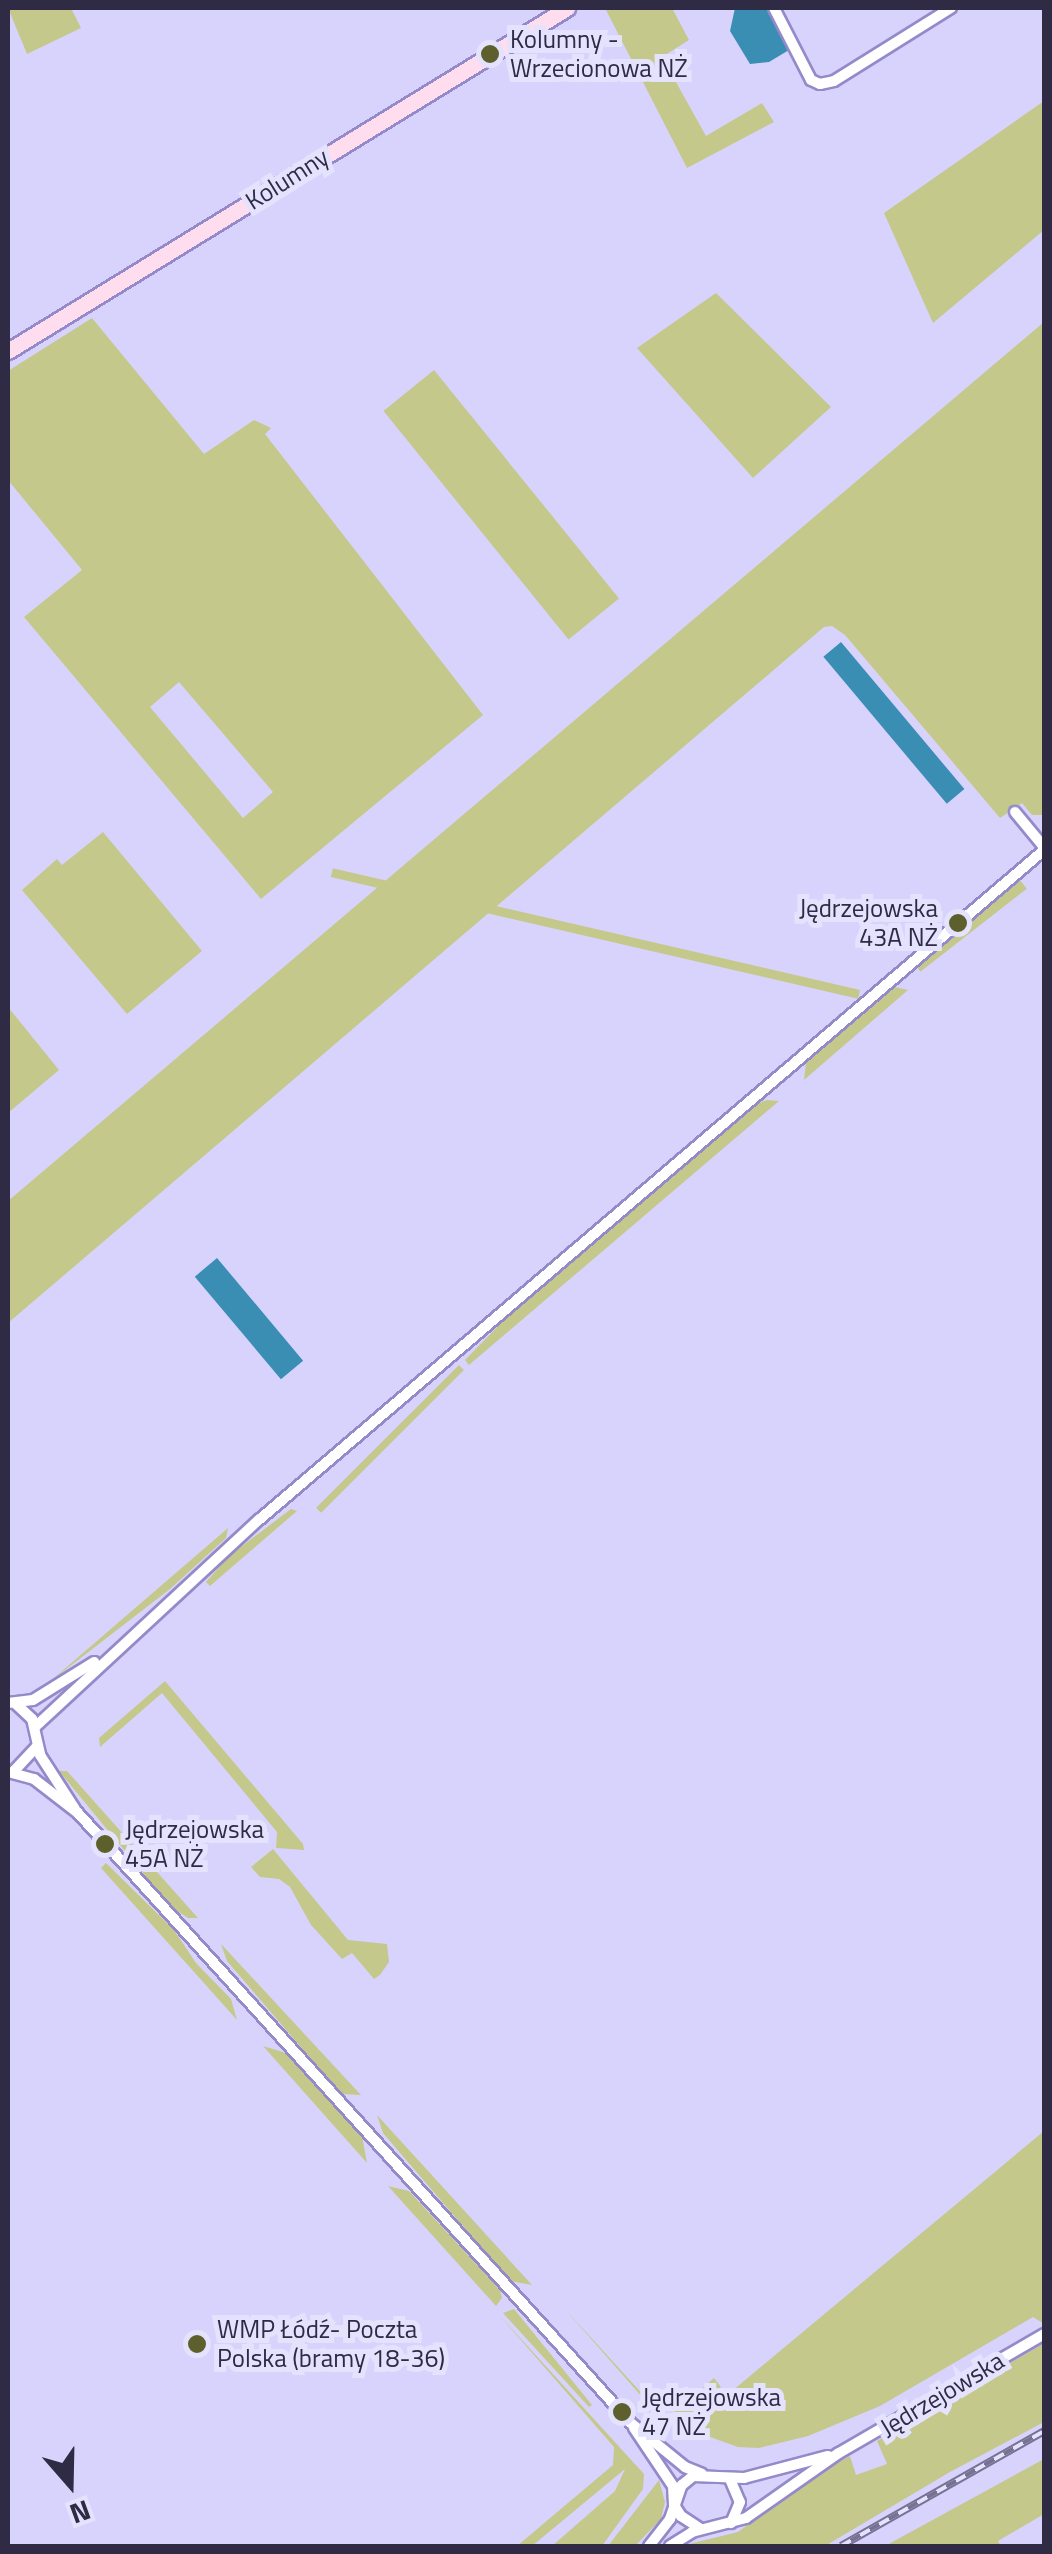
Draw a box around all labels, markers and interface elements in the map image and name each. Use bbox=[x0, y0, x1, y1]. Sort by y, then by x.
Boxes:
place label: Kolumny - Wrzecionowa NŻ bbox=[510, 25, 688, 84]
marker: Kolumny - Wrzecionowa NŻ bbox=[479, 43, 501, 65]
street label: Kolumny bbox=[240, 142, 334, 216]
place label: Jędrzejowska 43A NŻ bbox=[799, 894, 938, 953]
marker: Jędrzejowska 43A NŻ bbox=[947, 912, 969, 934]
place label: Jędrzejowska 45A NŻ bbox=[125, 1815, 264, 1874]
marker: Jędrzejowska 45A NŻ bbox=[94, 1833, 116, 1855]
place label: WMP Łódź- Poczta Polska (bramy 18-36) bbox=[217, 2315, 445, 2374]
marker: WMP Łódź- Poczta Polska (bramy 18-36) bbox=[186, 2333, 208, 2355]
street label: Jędrzejowska bbox=[875, 2345, 1009, 2443]
place label: Jędrzejowska 47 NŻ bbox=[642, 2383, 781, 2442]
marker: Jędrzejowska 47 NŻ bbox=[611, 2401, 633, 2423]
north arrow bbox=[20, 2434, 120, 2534]
text: N bbox=[64, 2489, 97, 2536]

